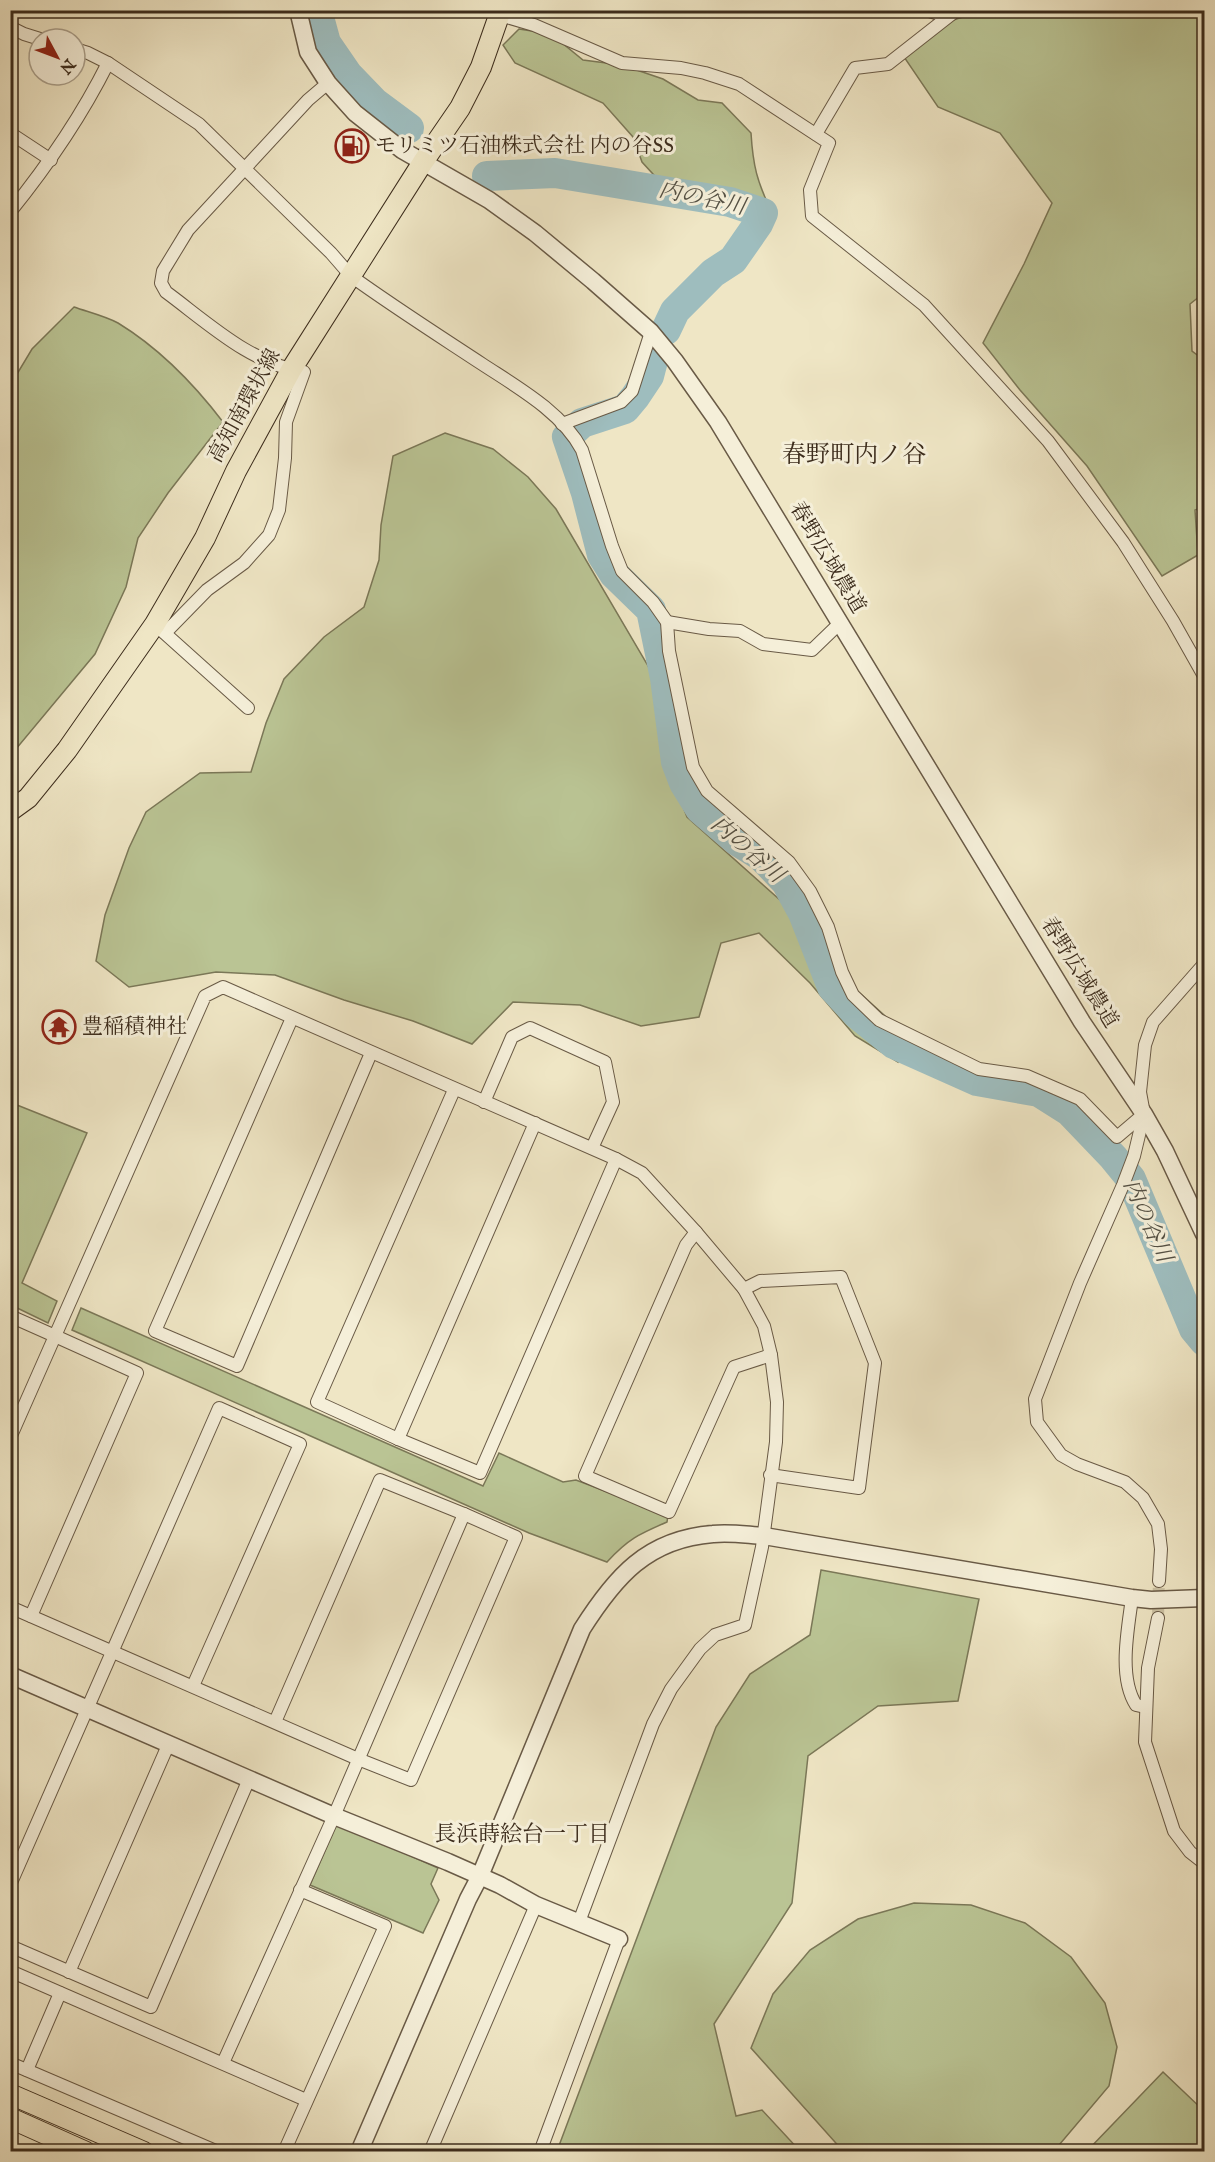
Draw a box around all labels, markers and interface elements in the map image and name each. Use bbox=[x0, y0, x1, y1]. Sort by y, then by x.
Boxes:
north arrow bbox=[27, 27, 87, 87]
text: N bbox=[55, 53, 80, 77]
fuel station icon: モリミツ石油株式会社 内の谷SS bbox=[334, 128, 370, 164]
place label: モリミツ石油株式会社 内の谷SS bbox=[375, 133, 674, 160]
water label: 内の谷川 bbox=[656, 176, 750, 222]
street label: 高知南環状線 bbox=[203, 344, 287, 468]
district label: 春野町内ノ谷 bbox=[782, 440, 926, 471]
street label: 春野広域農道 bbox=[783, 497, 871, 619]
water label: 内の谷川 bbox=[705, 811, 791, 891]
street label: 春野広域農道 bbox=[1034, 912, 1124, 1034]
temple icon: 豊稲積神社 bbox=[41, 1009, 77, 1045]
place label: 豊稲積神社 bbox=[82, 1014, 187, 1041]
water label: 内の谷川 bbox=[1116, 1175, 1178, 1269]
district label: 長浜蒔絵台一丁目 bbox=[434, 1821, 610, 1849]

